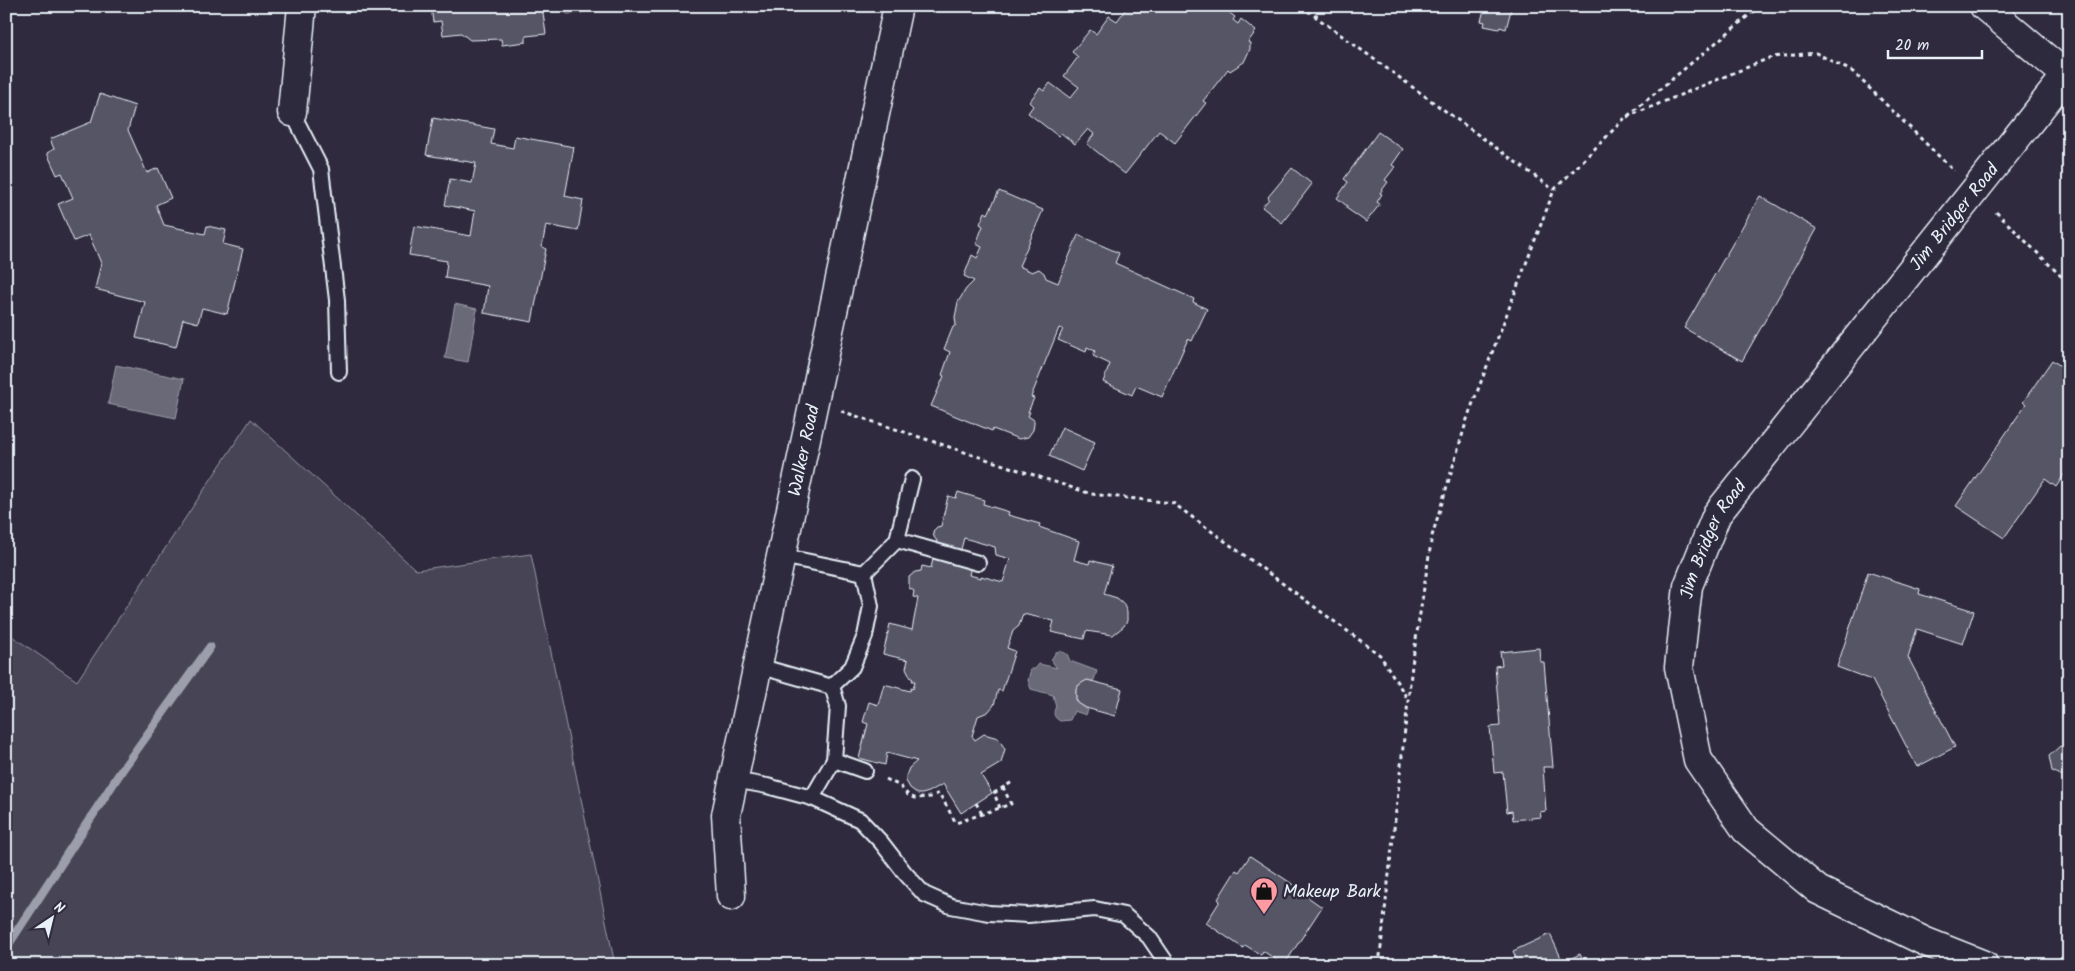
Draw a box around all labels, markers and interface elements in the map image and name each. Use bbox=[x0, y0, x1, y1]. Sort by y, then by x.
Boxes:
scale bar bbox=[1888, 28, 1981, 60]
text: 20 m bbox=[1895, 34, 1929, 58]
street label: Jim Bridger Road bbox=[1903, 157, 2008, 278]
street label: Walker Road bbox=[781, 401, 829, 499]
street label: Jim Bridger Road bbox=[1674, 473, 1755, 600]
shop icon: Makeup Bark bbox=[1249, 876, 1279, 915]
place label: Makeup Bark bbox=[1283, 878, 1382, 907]
north arrow bbox=[28, 894, 78, 944]
text: N bbox=[49, 897, 69, 920]

